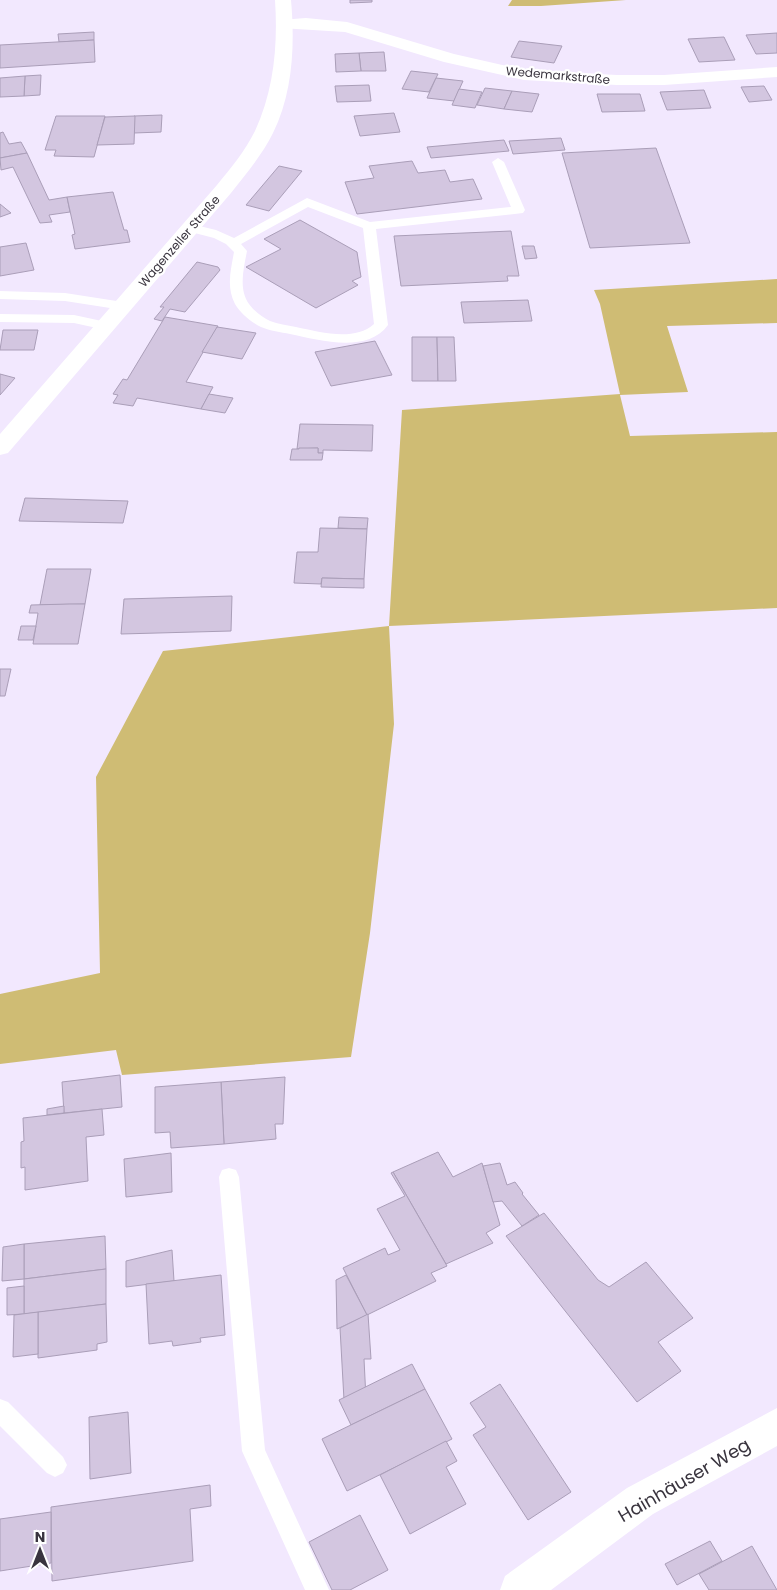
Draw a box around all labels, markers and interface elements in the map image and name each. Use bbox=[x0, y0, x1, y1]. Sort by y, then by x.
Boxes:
street label: Wedemarkstraße bbox=[505, 62, 611, 88]
street label: Wagenzeller Straße bbox=[134, 191, 224, 291]
street label: Hainhäuser Weg bbox=[613, 1432, 755, 1528]
north arrow bbox=[15, 1525, 65, 1575]
text: N bbox=[35, 1527, 45, 1547]

